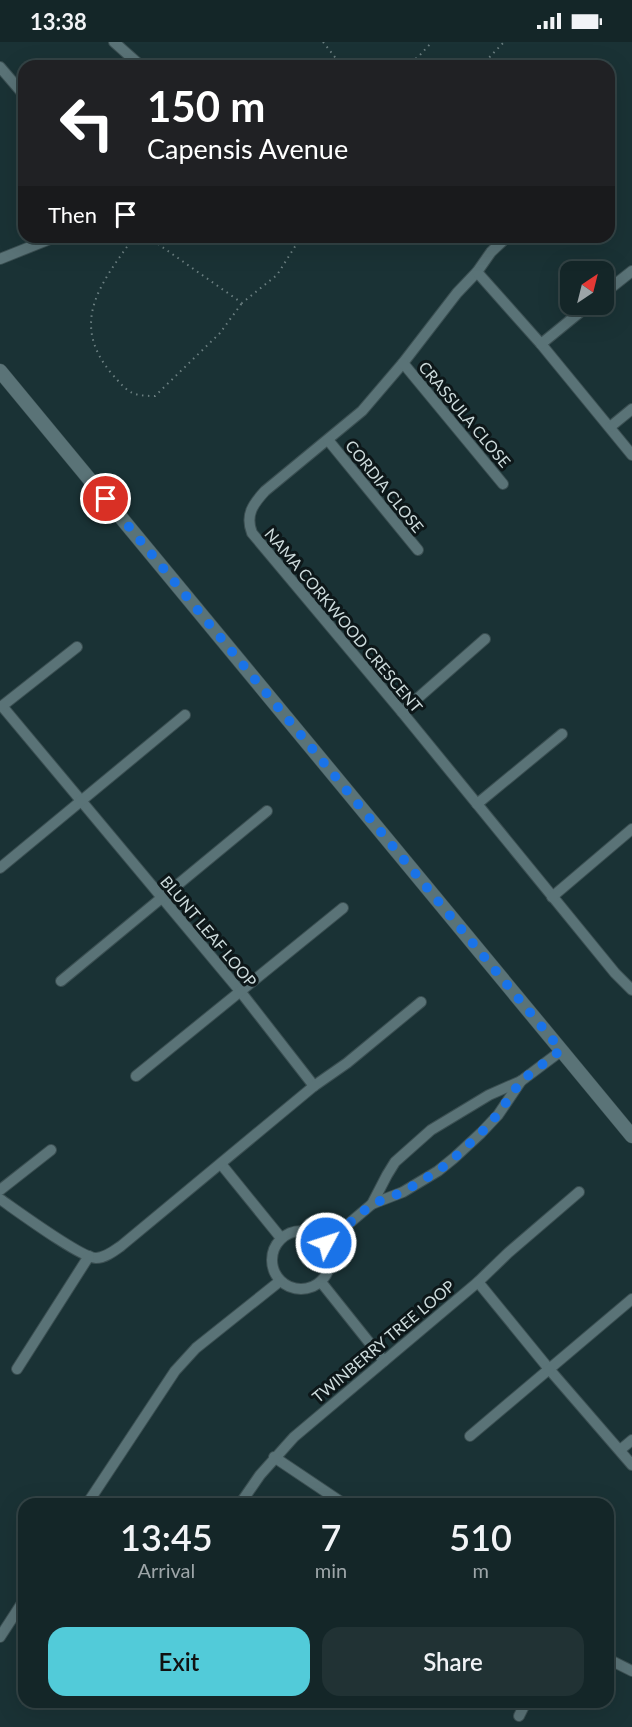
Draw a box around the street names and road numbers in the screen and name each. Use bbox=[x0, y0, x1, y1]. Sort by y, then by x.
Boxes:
street label: CRASSULA CLOSE bbox=[415, 357, 515, 471]
street label: CORDIA CLOSE bbox=[342, 436, 428, 536]
street label: NAMA CORKWOOD CRESCENT bbox=[261, 524, 427, 716]
street label: BLUNT LEAF LOOP bbox=[157, 872, 261, 991]
street label: TWINBERRY TREE LOOP bbox=[308, 1276, 458, 1406]

